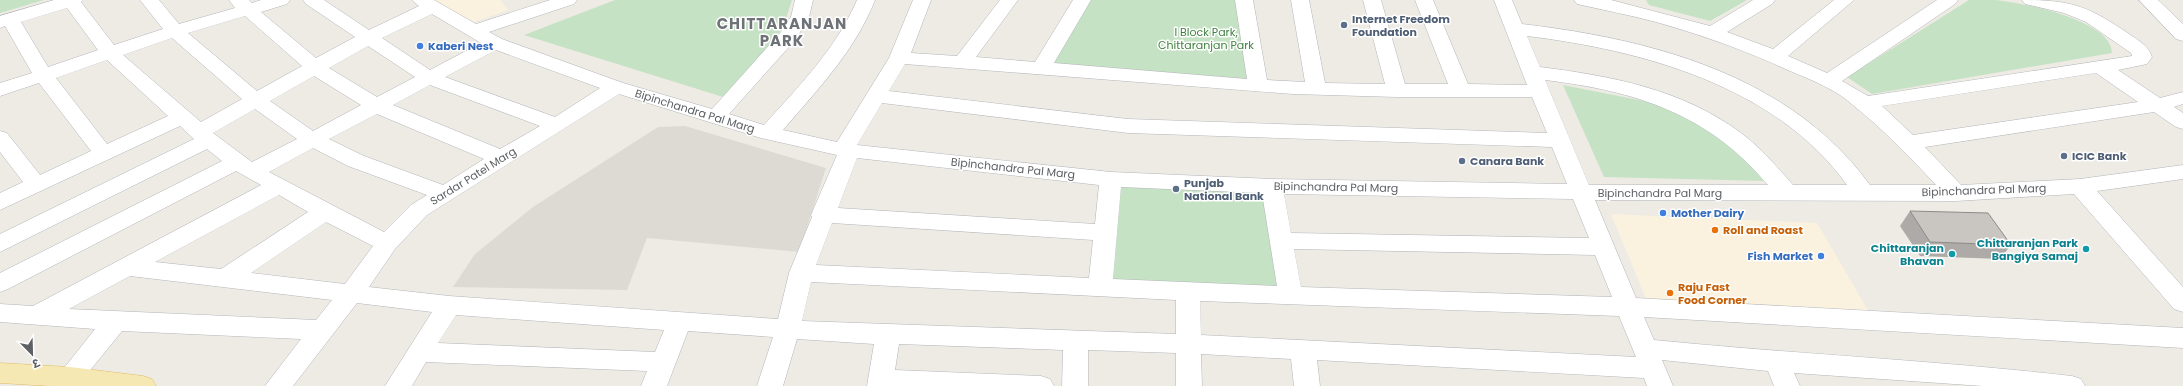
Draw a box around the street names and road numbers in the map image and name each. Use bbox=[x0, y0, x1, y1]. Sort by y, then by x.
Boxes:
street label: Bipinchandra Pal Marg bbox=[633, 85, 757, 137]
street label: Sardar Patel Marg bbox=[427, 143, 519, 209]
street label: Bipinchandra Pal Marg bbox=[950, 154, 1076, 182]
street label: Bipinchandra Pal Marg bbox=[1274, 178, 1398, 196]
street label: Bipinchandra Pal Marg bbox=[1921, 180, 2047, 200]
street label: Bipinchandra Pal Marg bbox=[1598, 185, 1722, 201]

